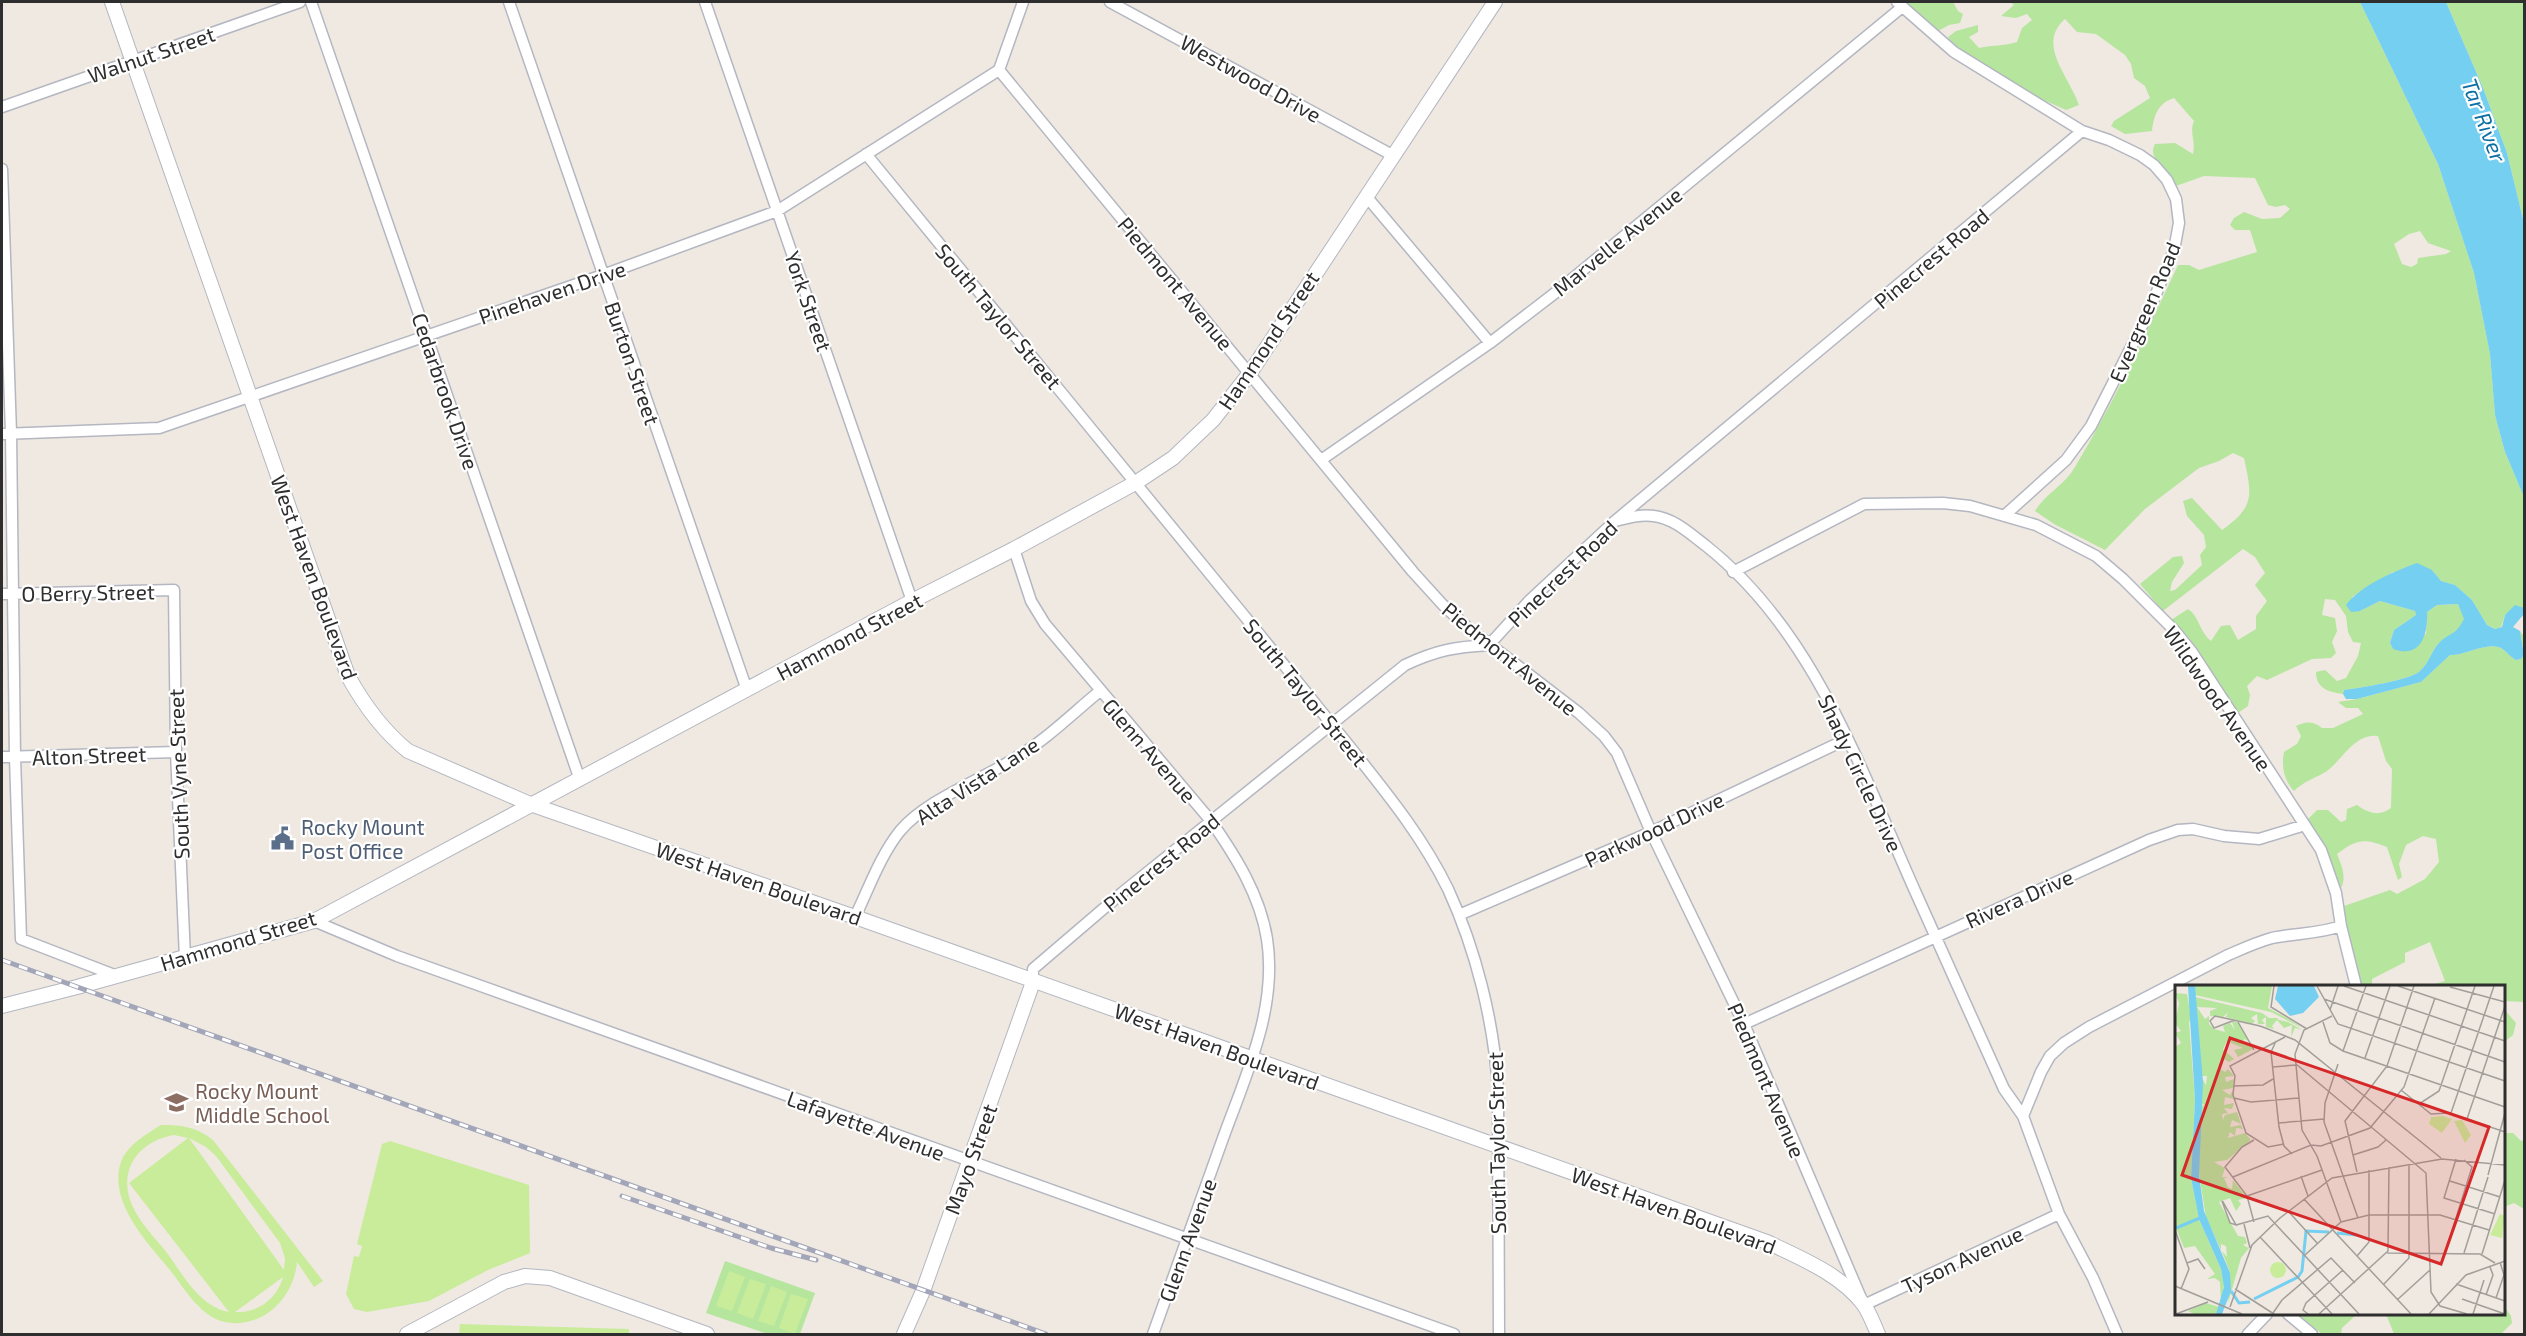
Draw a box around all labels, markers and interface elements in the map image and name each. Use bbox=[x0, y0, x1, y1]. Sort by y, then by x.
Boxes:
street label: Walnut Street bbox=[84, 21, 218, 87]
street label: Westwood Drive bbox=[1176, 29, 1326, 127]
water label: Tar River bbox=[2457, 75, 2513, 167]
street label: Marvelle Avenue bbox=[1547, 181, 1687, 301]
street label: Pinecrest Road bbox=[1868, 203, 1994, 313]
street label: Piedmont Avenue bbox=[1113, 211, 1239, 355]
street label: South Taylor Street bbox=[931, 238, 1067, 394]
street label: Evergreen Road bbox=[2103, 238, 2185, 386]
street label: York Street bbox=[780, 248, 838, 354]
street label: Pinehaven Drive bbox=[475, 255, 629, 329]
street label: Hammond Street bbox=[1212, 266, 1324, 414]
street label: Burton Street bbox=[600, 298, 666, 428]
street label: Cedarbrook Drive bbox=[407, 309, 485, 473]
street label: West Haven Boulevard bbox=[266, 471, 364, 683]
street label: Pinecrest Road bbox=[1502, 515, 1622, 631]
street label: O Berry Street bbox=[21, 578, 155, 606]
street label: Hammond Street bbox=[772, 587, 926, 685]
street label: Piedmont Avenue bbox=[1438, 596, 1582, 720]
street label: South Taylor Street bbox=[1239, 613, 1373, 771]
street label: Wildwood Avenue bbox=[2159, 621, 2277, 775]
street label: South Vyne Street bbox=[163, 688, 193, 860]
street label: Shady Circle Drive bbox=[1814, 690, 1908, 856]
street label: Glenn Avenue bbox=[1098, 693, 1202, 807]
street label: Alta Vista Lane bbox=[911, 731, 1043, 829]
street label: Alton Street bbox=[31, 741, 147, 769]
street label: Parkwood Drive bbox=[1580, 786, 1728, 872]
street label: Pinecrest Road bbox=[1098, 807, 1224, 917]
place label: Rocky Mount Post Office bbox=[301, 814, 425, 863]
public building icon: Rocky Mount Post Office bbox=[270, 825, 296, 851]
street label: West Haven Boulevard bbox=[653, 836, 865, 930]
street label: Rivera Drive bbox=[1961, 863, 2077, 933]
street label: Hammond Street bbox=[157, 904, 319, 976]
inset map bbox=[2175, 985, 2505, 1315]
street label: West Haven Boulevard bbox=[1111, 997, 1323, 1095]
street label: Piedmont Avenue bbox=[1723, 999, 1811, 1161]
street label: South Taylor Street bbox=[1482, 1052, 1510, 1234]
place label: Rocky Mount Middle School bbox=[195, 1078, 330, 1127]
street label: Lafayette Avenue bbox=[784, 1085, 948, 1165]
school or university icon: Rocky Mount Middle School bbox=[164, 1089, 190, 1115]
street label: Mayo Street bbox=[938, 1100, 1002, 1218]
street label: West Haven Boulevard bbox=[1568, 1161, 1780, 1259]
street label: Glenn Avenue bbox=[1153, 1175, 1221, 1305]
street label: Tyson Avenue bbox=[1897, 1220, 2027, 1298]

